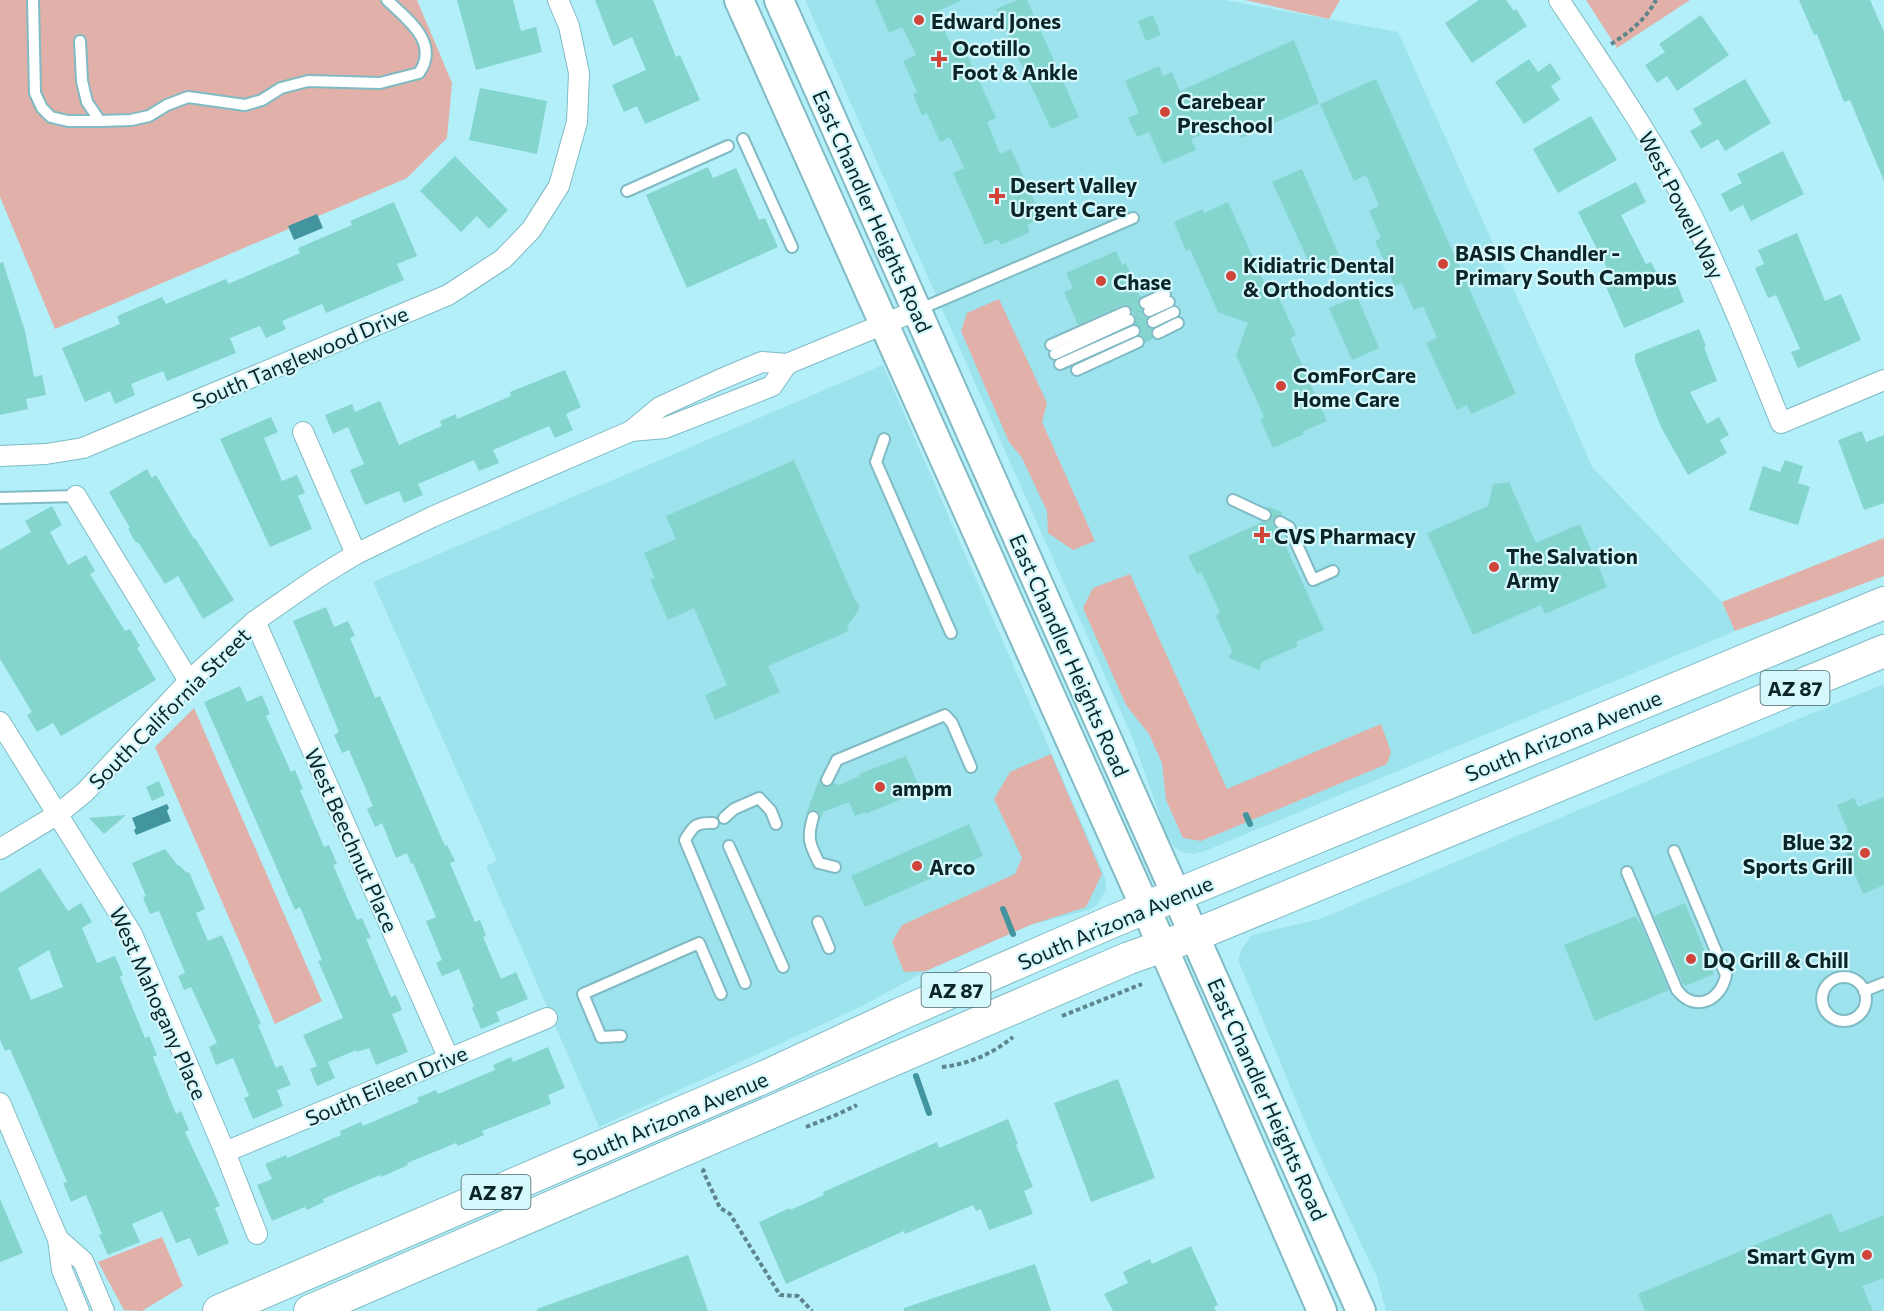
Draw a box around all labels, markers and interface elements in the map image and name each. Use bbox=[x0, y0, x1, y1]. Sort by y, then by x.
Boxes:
place label: Edward Jones bbox=[931, 8, 1061, 33]
marker: Edward Jones bbox=[912, 13, 926, 27]
place label: Ocotillo Foot & Ankle bbox=[952, 35, 1078, 84]
marker: Ocotillo Foot & Ankle bbox=[930, 50, 948, 68]
street label: East Chandler Heights Road bbox=[808, 86, 938, 336]
place label: Carebear Preschool bbox=[1177, 88, 1273, 137]
marker: Carebear Preschool bbox=[1158, 105, 1172, 119]
street label: West Powell Way bbox=[1634, 127, 1730, 283]
place label: Desert Valley Urgent Care bbox=[1010, 172, 1138, 221]
marker: Desert Valley Urgent Care bbox=[988, 187, 1006, 205]
place label: BASIS Chandler - Primary South Campus bbox=[1455, 240, 1677, 289]
place label: Kidiatric Dental & Orthodontics bbox=[1243, 252, 1395, 301]
marker: BASIS Chandler - Primary South Campus bbox=[1436, 257, 1450, 271]
place label: Chase bbox=[1113, 269, 1171, 294]
marker: Kidiatric Dental & Orthodontics bbox=[1224, 269, 1238, 283]
marker: Chase bbox=[1094, 274, 1108, 288]
street label: South Tanglewood Drive bbox=[188, 300, 412, 414]
place label: ComForCare Home Care bbox=[1293, 362, 1416, 411]
marker: ComForCare Home Care bbox=[1274, 379, 1288, 393]
place label: CVS Pharmacy bbox=[1274, 523, 1417, 548]
marker: CVS Pharmacy bbox=[1255, 528, 1269, 542]
street label: East Chandler Heights Road bbox=[1005, 530, 1135, 780]
place label: The Salvation Army bbox=[1506, 543, 1638, 592]
marker: The Salvation Army bbox=[1487, 560, 1501, 574]
street label: South California Street bbox=[83, 622, 255, 794]
road number: AZ 87 bbox=[1760, 671, 1830, 705]
street label: South Arizona Avenue bbox=[1461, 684, 1665, 786]
street label: West Beechnut Place bbox=[300, 744, 404, 936]
place label: ampm bbox=[892, 775, 952, 800]
marker: ampm bbox=[873, 780, 887, 794]
place label: Blue 32 Sports Grill bbox=[1743, 829, 1853, 878]
marker: Blue 32 Sports Grill bbox=[1858, 846, 1872, 860]
place label: Arco bbox=[929, 854, 975, 879]
marker: Arco bbox=[910, 859, 924, 873]
street label: South Arizona Avenue bbox=[1014, 870, 1216, 974]
street label: West Mahogany Place bbox=[105, 903, 213, 1103]
place label: DQ Grill & Chill bbox=[1703, 947, 1849, 972]
marker: DQ Grill & Chill bbox=[1684, 952, 1698, 966]
road number: AZ 87 bbox=[922, 973, 990, 1007]
street label: East Chandler Heights Road bbox=[1203, 974, 1333, 1224]
street label: South Eileen Drive bbox=[301, 1040, 471, 1130]
street label: South Arizona Avenue bbox=[569, 1066, 771, 1170]
road number: AZ 87 bbox=[462, 1175, 530, 1209]
place label: Smart Gym bbox=[1747, 1243, 1855, 1268]
marker: Smart Gym bbox=[1860, 1248, 1874, 1262]

